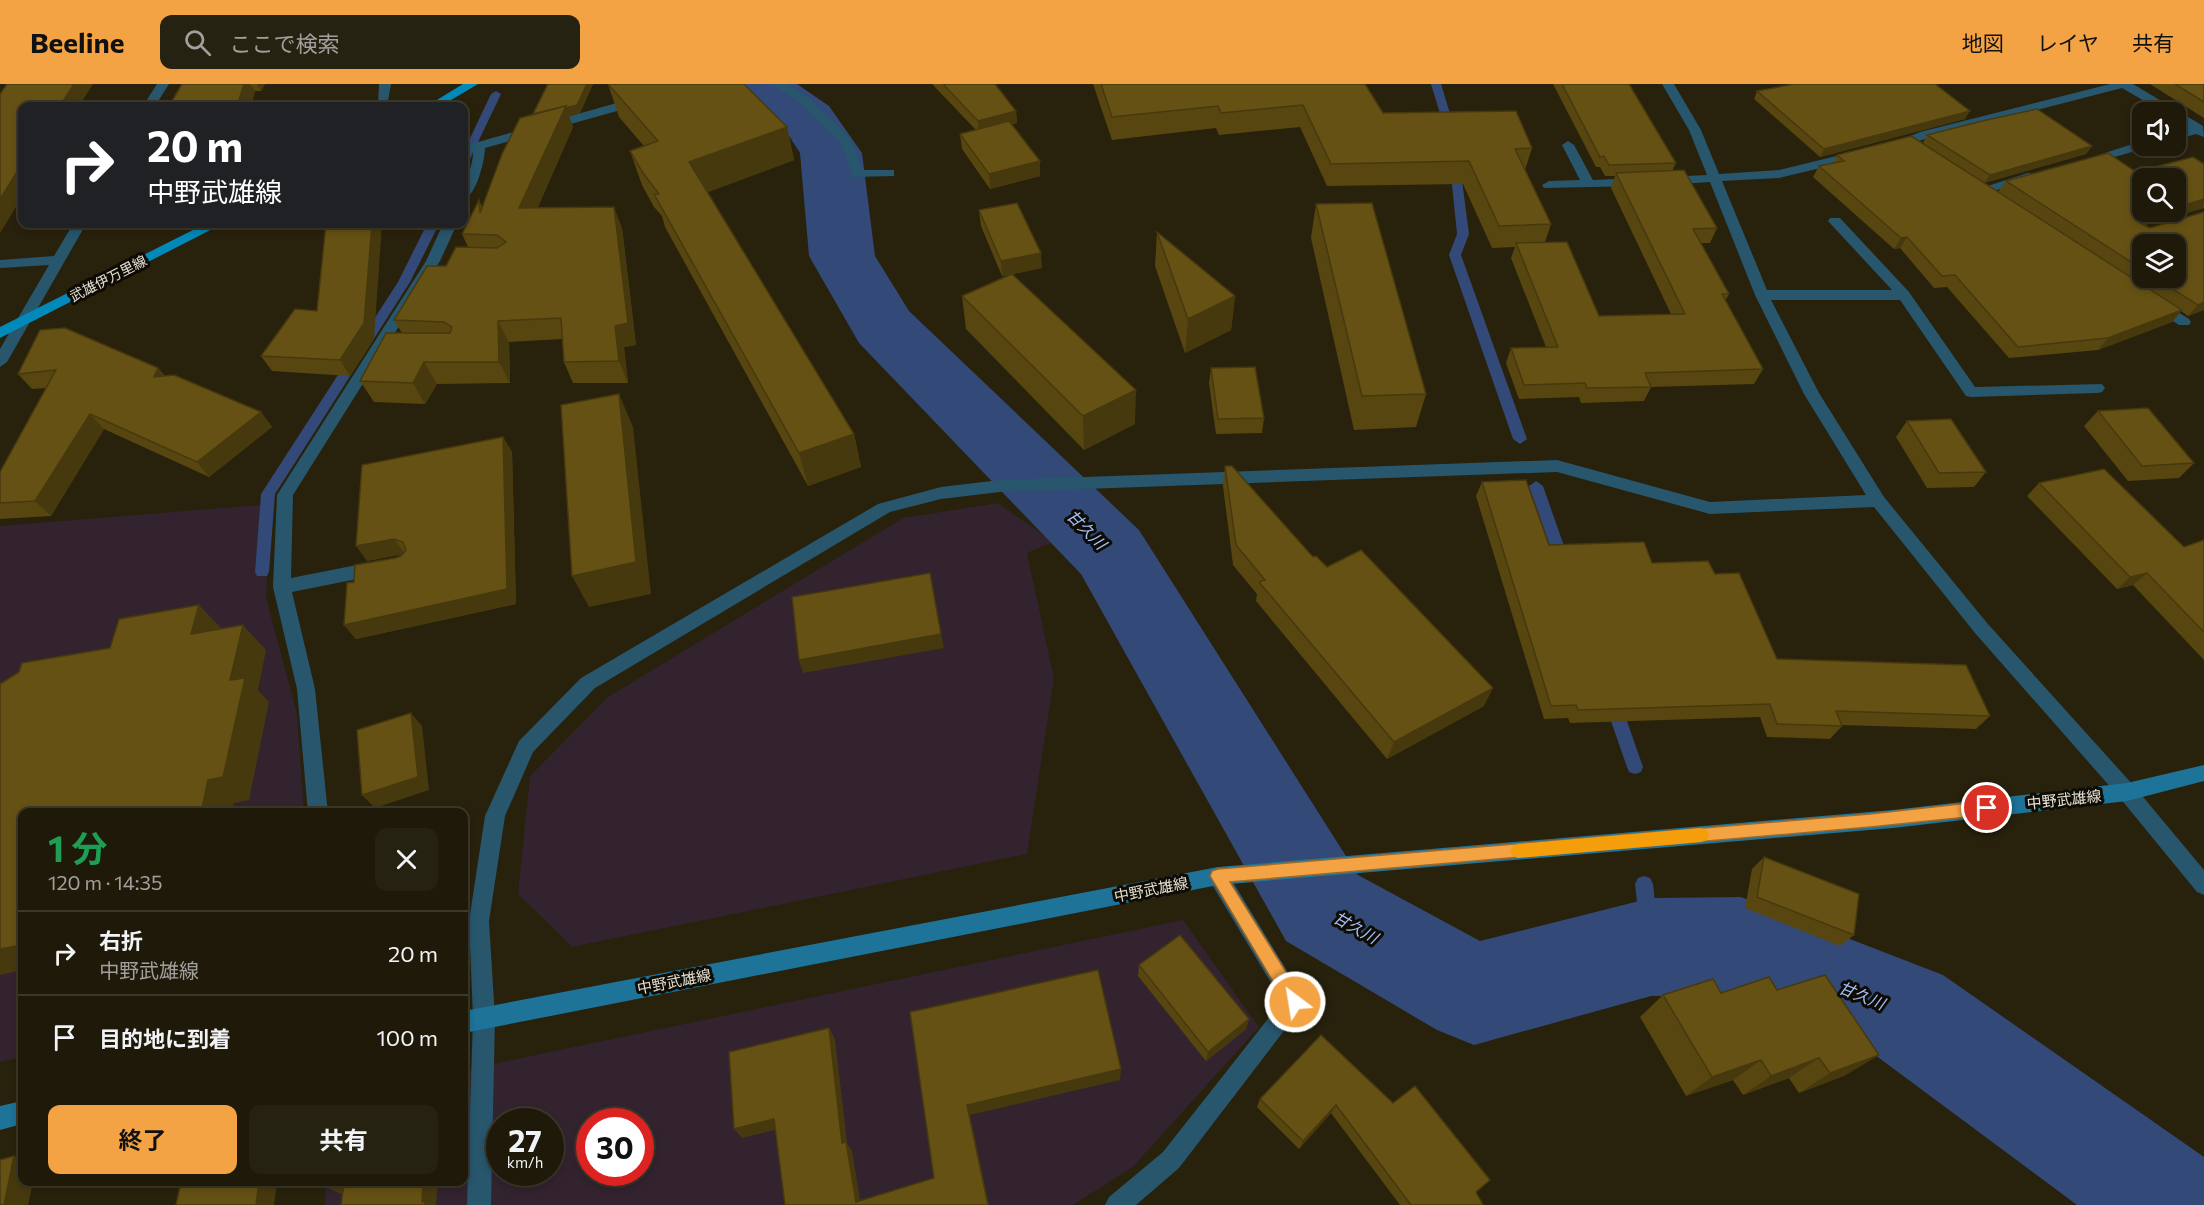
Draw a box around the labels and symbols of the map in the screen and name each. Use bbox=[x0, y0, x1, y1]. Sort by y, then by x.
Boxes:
street label: 武雄伊万里線 bbox=[67, 251, 149, 305]
water label: 甘久川 bbox=[1063, 505, 1112, 554]
pin bbox=[1961, 782, 2012, 833]
street label: 中野武雄線 bbox=[2026, 786, 2102, 812]
street label: 中野武雄線 bbox=[1112, 873, 1190, 905]
water label: 甘久川 bbox=[1330, 907, 1383, 948]
street label: 中野武雄線 bbox=[635, 965, 713, 997]
position arrow bbox=[1263, 970, 1327, 1034]
water label: 甘久川 bbox=[1836, 977, 1890, 1014]
speed limit sign: 30 bbox=[576, 1108, 654, 1186]

